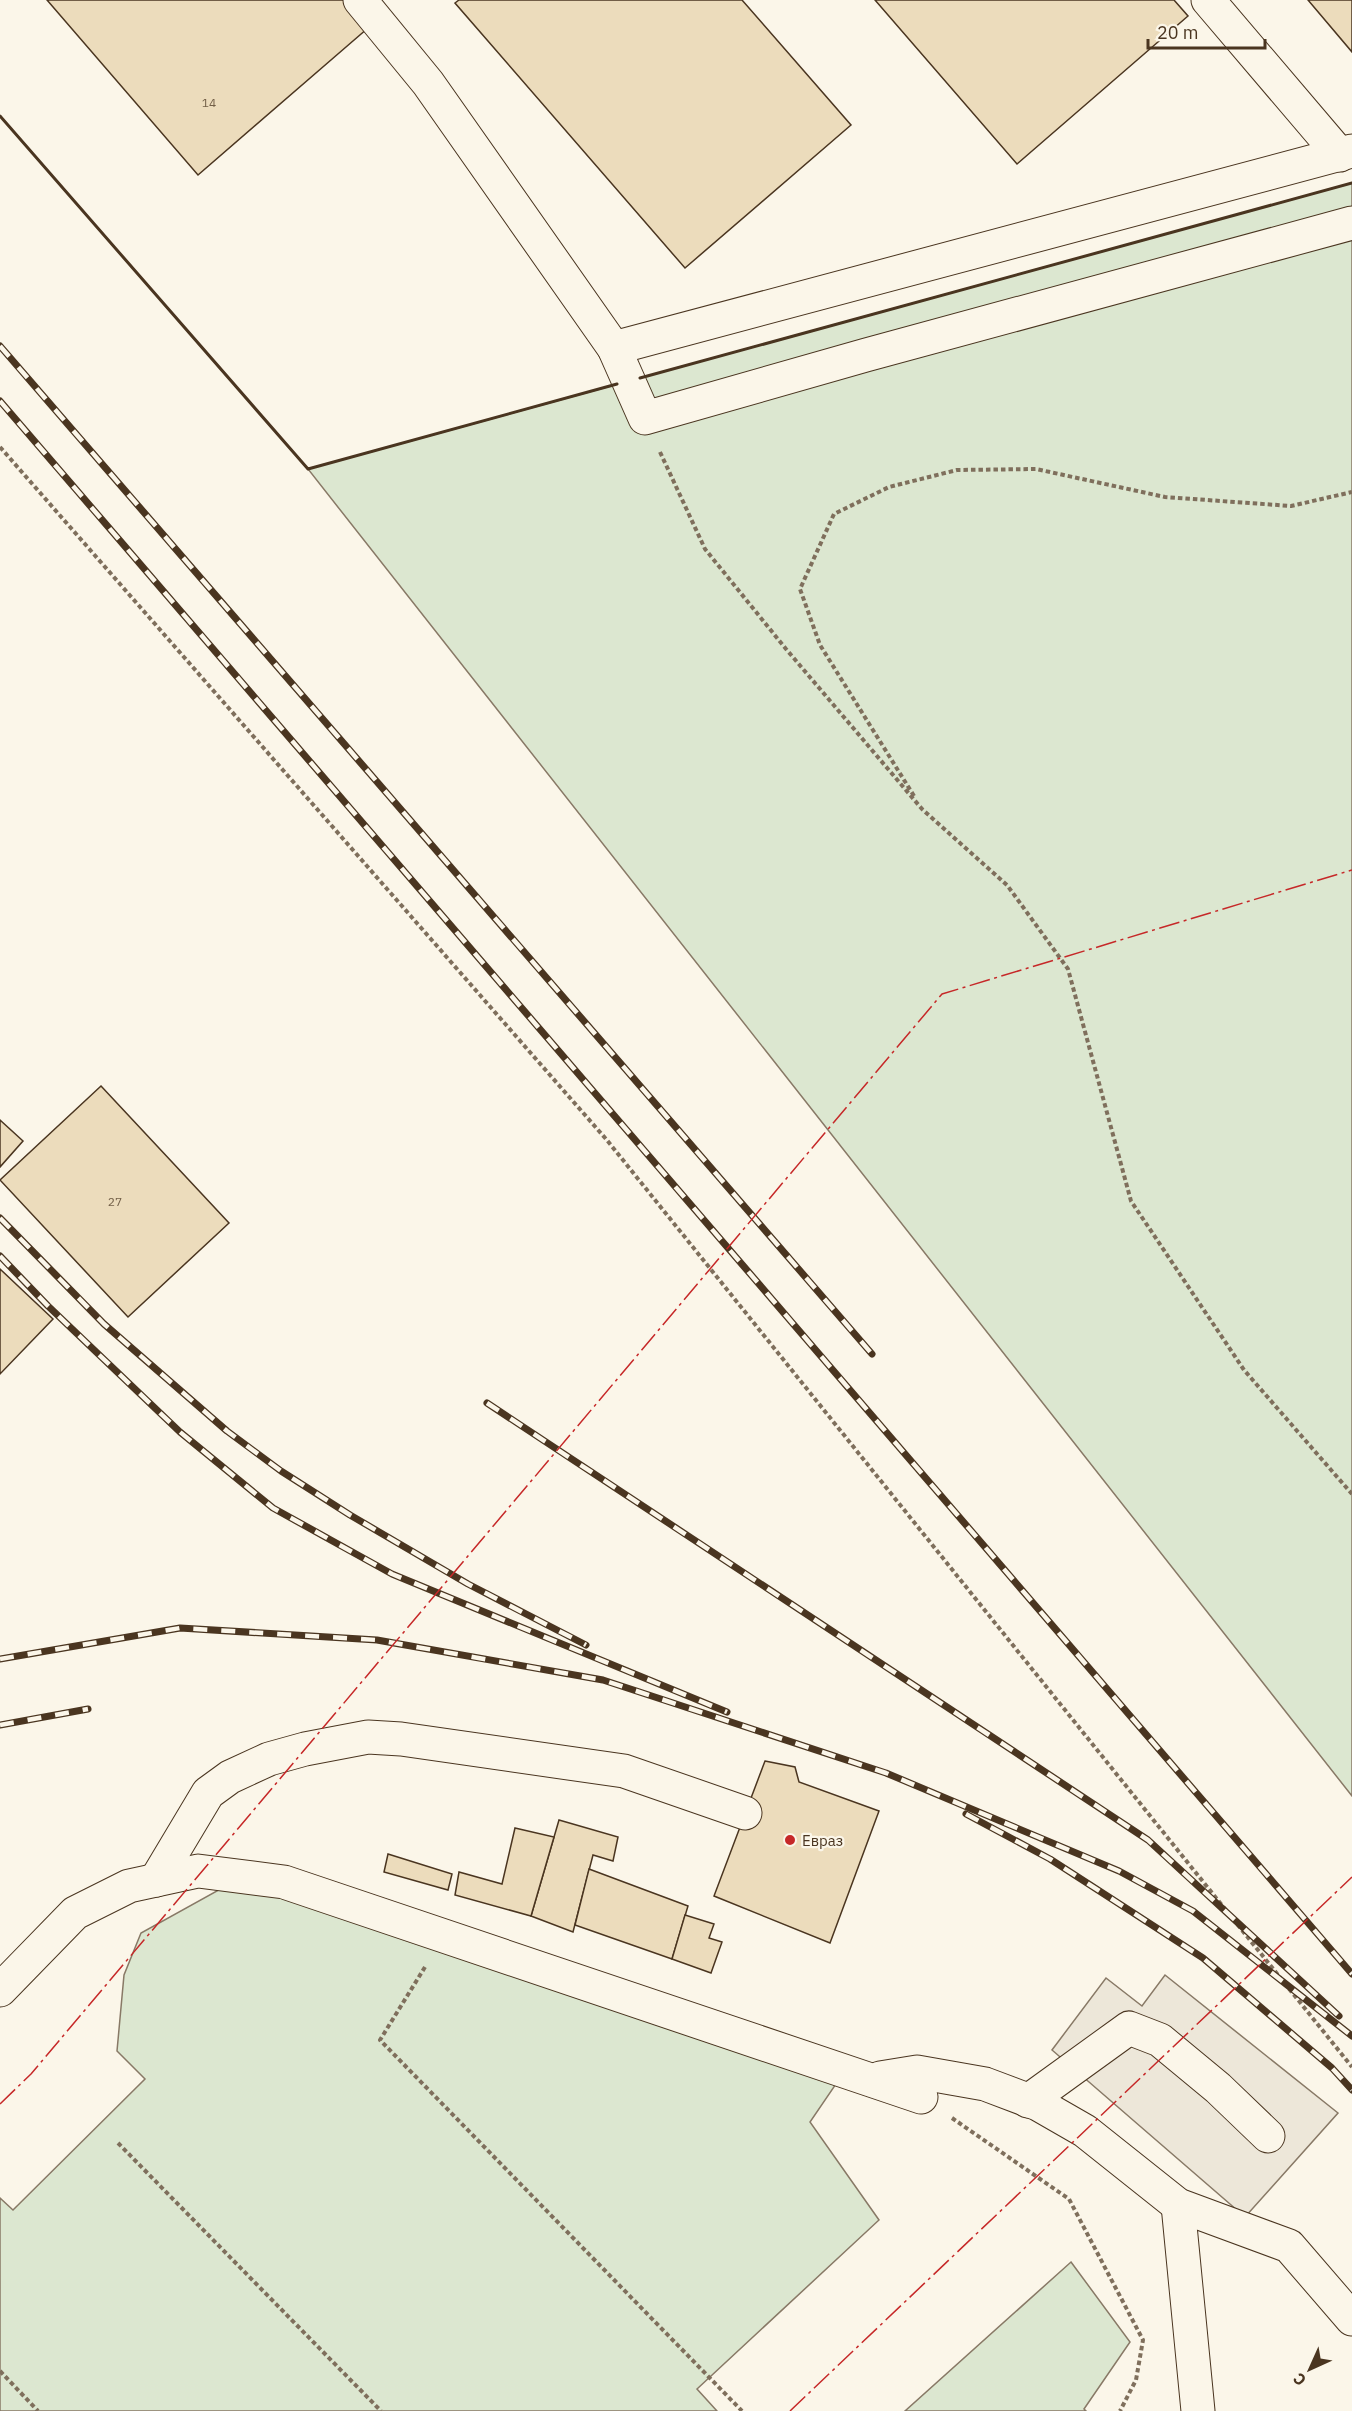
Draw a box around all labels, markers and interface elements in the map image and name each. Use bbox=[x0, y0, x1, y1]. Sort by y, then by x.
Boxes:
scale bar bbox=[1148, 12, 1265, 50]
text: 20 m bbox=[1157, 21, 1199, 44]
house number: 14 bbox=[202, 95, 216, 110]
house number: 27 bbox=[108, 1194, 122, 1209]
place label: Евраз bbox=[802, 1831, 843, 1850]
marker: Евраз bbox=[783, 1833, 797, 1847]
north arrow bbox=[1280, 2339, 1340, 2399]
text: С bbox=[1289, 2369, 1310, 2390]

